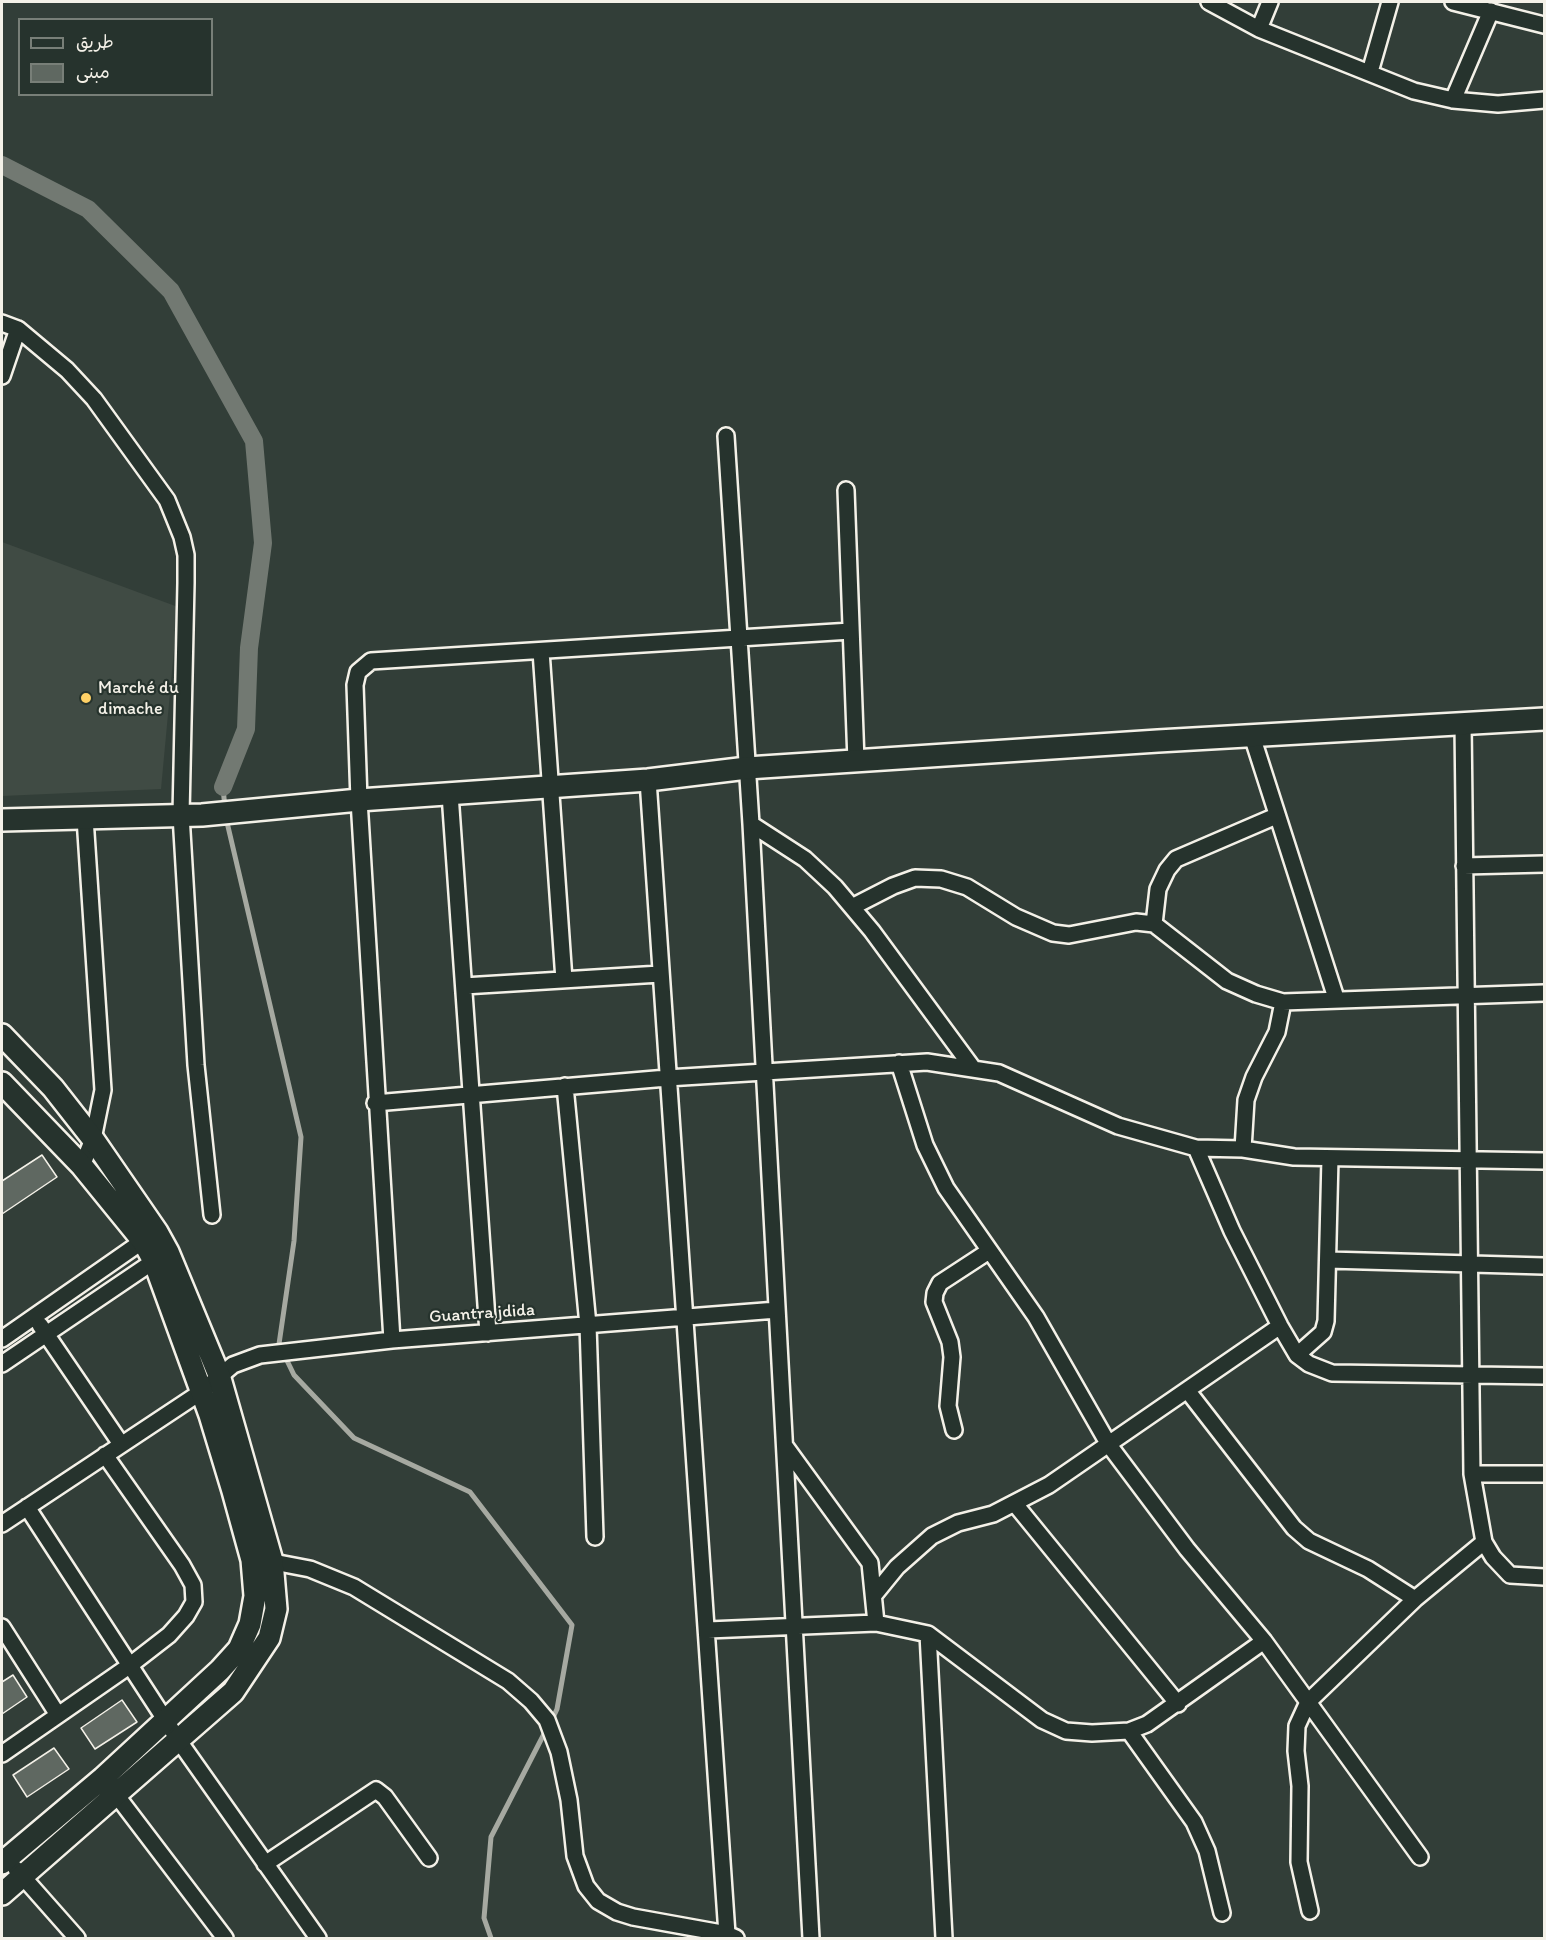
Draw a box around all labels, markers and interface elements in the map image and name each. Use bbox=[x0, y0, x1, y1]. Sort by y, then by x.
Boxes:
legend bbox=[18, 18, 213, 96]
text: طريق bbox=[76, 31, 114, 53]
text: مبنى bbox=[76, 61, 110, 83]
place label: Marché du dimache bbox=[98, 677, 179, 720]
marker: Marché du dimache bbox=[79, 691, 93, 705]
street label: Guantra jdida bbox=[428, 1300, 536, 1328]

